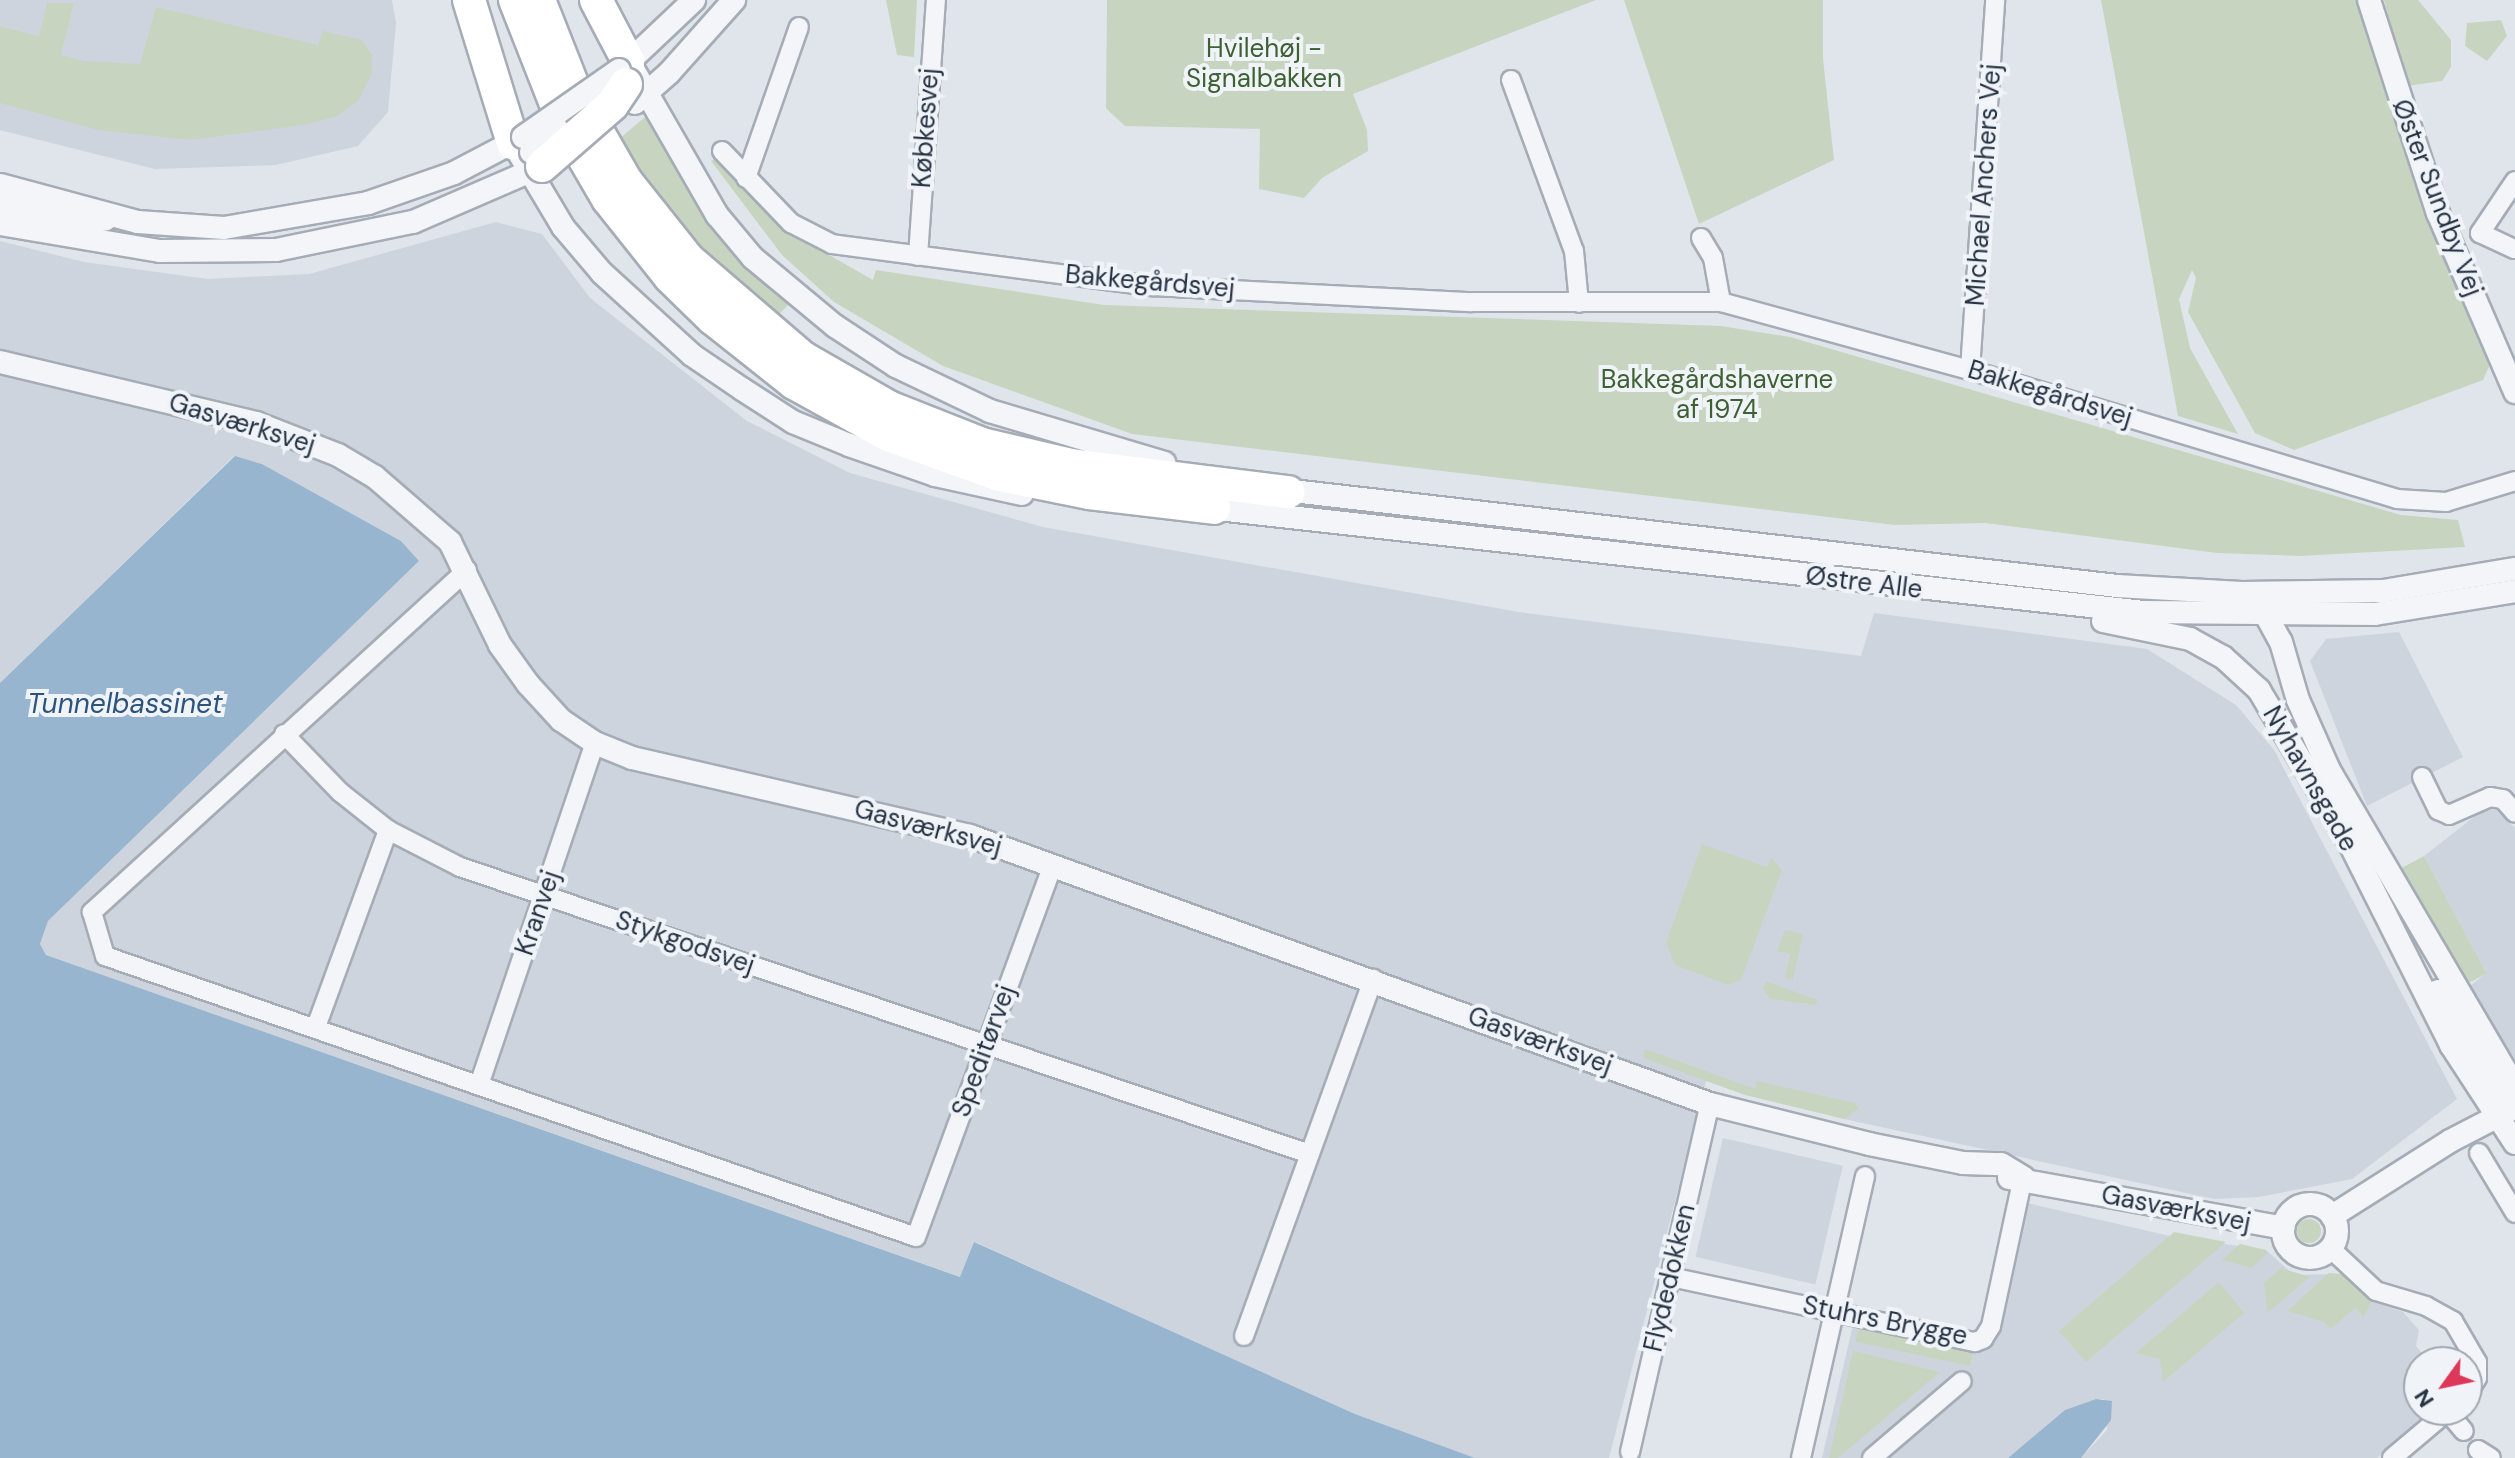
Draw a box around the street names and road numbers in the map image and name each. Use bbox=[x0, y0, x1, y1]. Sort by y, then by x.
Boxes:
street label: Michael Anchers Vej bbox=[1960, 63, 2008, 307]
street label: Købkesvej bbox=[906, 67, 946, 189]
street label: Øster Sundby Vej bbox=[2385, 95, 2489, 301]
street label: Bakkegårdsvej bbox=[1064, 259, 1236, 305]
street label: Bakkegårdsvej bbox=[1964, 354, 2136, 434]
street label: Gasværksvej bbox=[165, 387, 319, 461]
street label: Østre Alle bbox=[1804, 560, 1924, 606]
street label: Nyhavnsgade bbox=[2256, 701, 2364, 857]
street label: Gasværksvej bbox=[851, 793, 1005, 863]
street label: Kranvej bbox=[509, 866, 567, 960]
street label: Stykgodsvej bbox=[611, 905, 759, 981]
street label: Speditørvej bbox=[946, 981, 1022, 1121]
street label: Gasværksvej bbox=[1463, 1000, 1617, 1082]
street label: Gasværksvej bbox=[2099, 1179, 2253, 1239]
street label: Flydedokken bbox=[1638, 1201, 1702, 1355]
street label: Stuhrs Brygge bbox=[1800, 1290, 1970, 1352]

